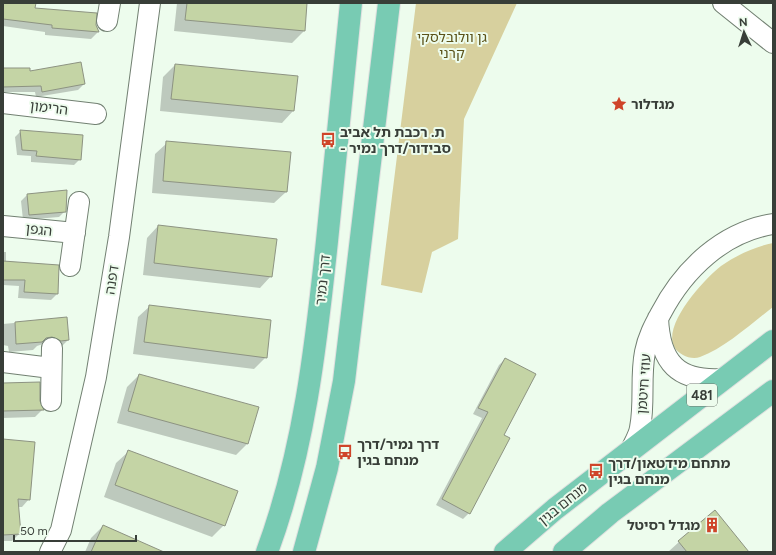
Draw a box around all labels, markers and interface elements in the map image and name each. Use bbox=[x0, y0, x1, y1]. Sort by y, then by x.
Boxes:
north arrow bbox=[724, 12, 764, 52]
text: N bbox=[739, 16, 748, 29]
park label: גן וולובלסקי קרני bbox=[417, 29, 487, 62]
place icon: מגדלור bbox=[610, 95, 628, 113]
place label: מגדלור bbox=[631, 96, 675, 113]
street label: הרימון bbox=[29, 97, 69, 119]
place label: ת. רכבת תל אביב - סבידור/דרך נמיר bbox=[340, 124, 451, 157]
bus stop icon: ת. רכבת תל אביב - סבידור/דרך נמיר bbox=[319, 131, 337, 149]
street label: הגפן bbox=[25, 220, 53, 240]
street label: דרך נמיר bbox=[312, 253, 334, 306]
street label: דפנה bbox=[101, 264, 123, 296]
street label: עוזי חיטמן bbox=[633, 353, 655, 415]
road number: 481 bbox=[687, 384, 717, 406]
place label: דרך נמיר/דרך מנחם בגין bbox=[357, 436, 439, 469]
bus stop icon: דרך נמיר/דרך מנחם בגין bbox=[336, 443, 354, 461]
place label: מתחם מידטאון/דרך מנחם בגין bbox=[608, 455, 730, 488]
bus stop icon: מתחם מידטאון/דרך מנחם בגין bbox=[587, 462, 605, 480]
street label: מנחם בגין bbox=[535, 479, 591, 529]
building icon: מגדל רסיטל bbox=[703, 516, 721, 534]
scale bar bbox=[14, 517, 136, 543]
place label: מגדל רסיטל bbox=[627, 517, 700, 534]
text: 50 m bbox=[20, 524, 48, 538]

